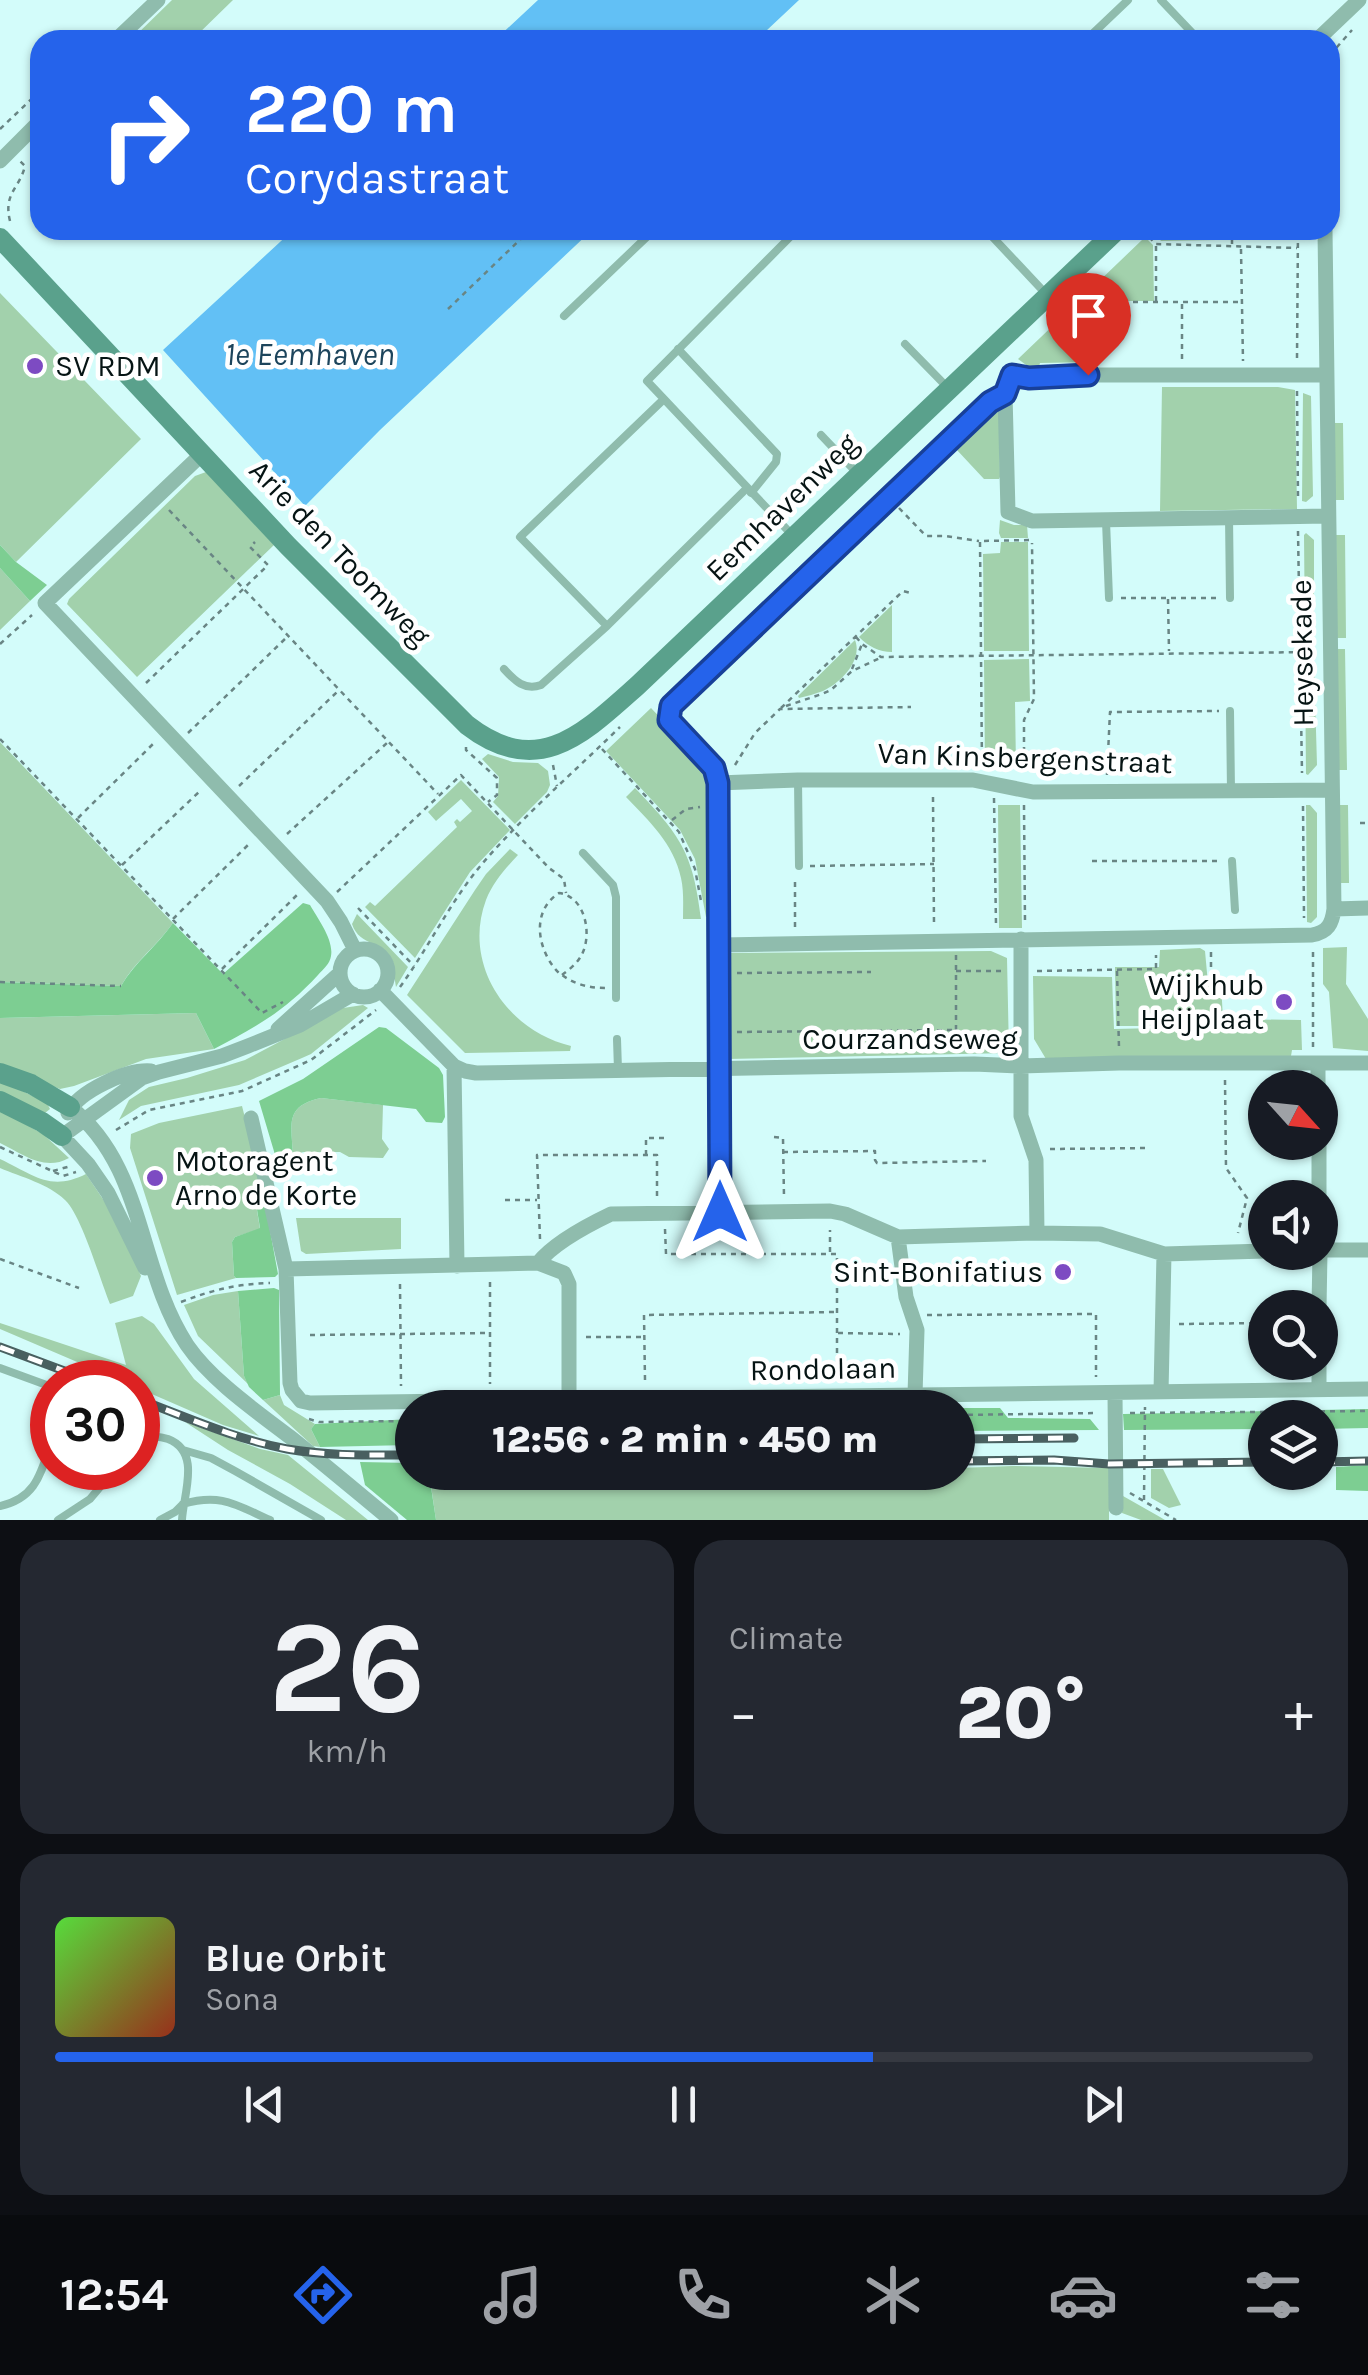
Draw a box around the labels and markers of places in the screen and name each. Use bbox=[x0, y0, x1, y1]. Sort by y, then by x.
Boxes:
pin bbox=[1046, 273, 1131, 376]
place label: SV RDM bbox=[55, 348, 161, 384]
marker: SV RDM bbox=[24, 355, 46, 377]
place label: Wijkhub Heijplaat bbox=[1140, 967, 1264, 1037]
marker: Wijkhub Heijplaat bbox=[1273, 991, 1295, 1013]
place label: Motoragent Arno de Korte bbox=[175, 1143, 357, 1213]
marker: Motoragent Arno de Korte bbox=[144, 1167, 166, 1189]
place label: Sint-Bonifatius bbox=[833, 1254, 1043, 1290]
marker: Sint-Bonifatius bbox=[1052, 1261, 1074, 1283]

